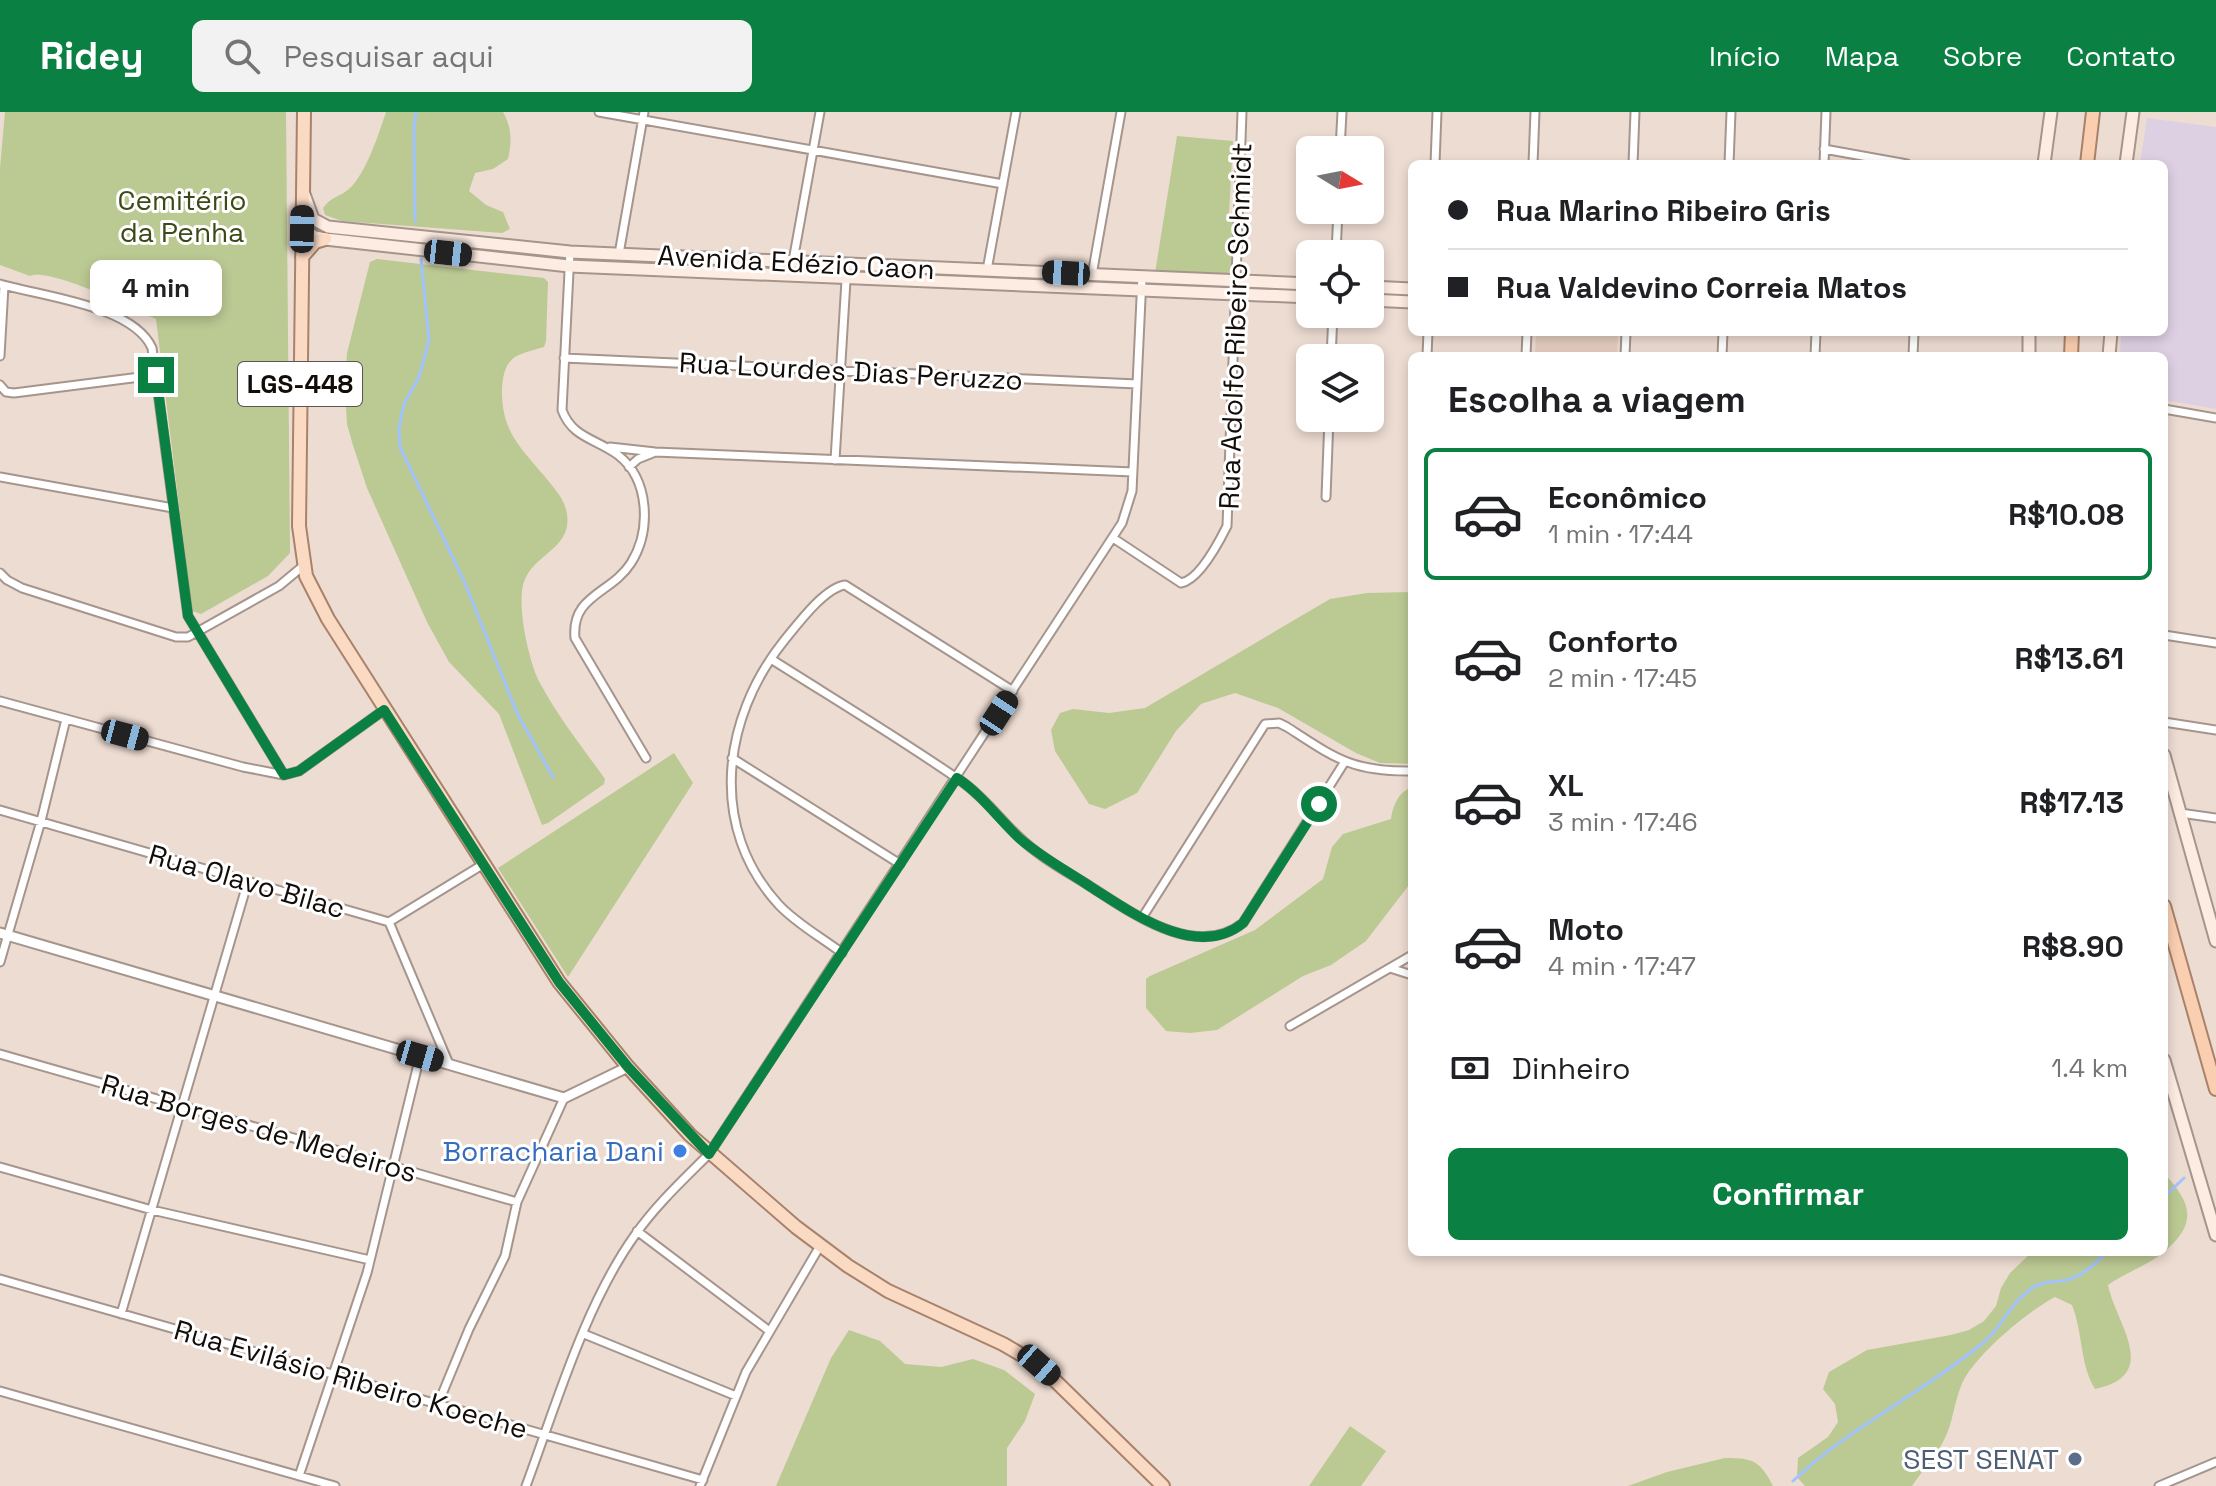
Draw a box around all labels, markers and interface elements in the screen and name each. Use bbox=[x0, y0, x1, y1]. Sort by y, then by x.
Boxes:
search box bbox=[192, 20, 752, 92]
text: Ridey bbox=[40, 32, 144, 80]
icon: search bbox=[220, 34, 264, 78]
text: Pesquisar aqui bbox=[284, 37, 494, 76]
text: Início bbox=[1709, 38, 1781, 74]
text: Mapa bbox=[1825, 38, 1899, 74]
text: Sobre bbox=[1943, 38, 2022, 74]
text: Contato bbox=[2066, 38, 2176, 74]
north arrow bbox=[1296, 136, 1384, 224]
map controls bbox=[1296, 136, 1384, 432]
street label: Rua Adolfo Ribeiro Schmidt bbox=[1211, 142, 1259, 510]
park label: Cemitério da Penha bbox=[117, 182, 247, 250]
text: Rua Marino Ribeiro Gris bbox=[1496, 191, 1831, 230]
car bbox=[290, 205, 314, 253]
street label: Avenida Edézio Caon bbox=[656, 237, 936, 287]
car bbox=[423, 239, 473, 267]
button: locate bbox=[1296, 240, 1384, 328]
callout: 4 min bbox=[90, 259, 222, 315]
car bbox=[1041, 260, 1091, 286]
text: Rua Valdevino Correia Matos bbox=[1496, 268, 1907, 307]
text: 4 min bbox=[122, 271, 190, 305]
street label: Rua Lourdes Dias Peruzzo bbox=[678, 344, 1024, 398]
button: layers bbox=[1296, 344, 1384, 432]
route end bbox=[138, 357, 174, 393]
road number: LGS-448 bbox=[238, 362, 362, 406]
text: Escolha a viagem bbox=[1448, 377, 1746, 423]
icon: car bbox=[1452, 478, 1524, 550]
text: Econômico bbox=[1548, 478, 1707, 517]
text: R$10.08 bbox=[2008, 495, 2124, 534]
text: 1 min · 17:44 bbox=[1548, 517, 1693, 551]
icon: car bbox=[1452, 622, 1524, 694]
text: Conforto bbox=[1548, 622, 1678, 661]
text: R$13.61 bbox=[2014, 639, 2124, 678]
text: 2 min · 17:45 bbox=[1548, 661, 1697, 695]
car bbox=[976, 686, 1022, 740]
car bbox=[99, 717, 151, 753]
icon: car bbox=[1452, 766, 1524, 838]
text: XL bbox=[1548, 766, 1584, 805]
text: R$17.13 bbox=[2020, 783, 2124, 822]
route start bbox=[1301, 786, 1337, 822]
text: 3 min · 17:46 bbox=[1548, 805, 1698, 839]
street label: Rua Olavo Bilac bbox=[145, 836, 349, 926]
icon: car bbox=[1452, 910, 1524, 982]
text: Moto bbox=[1548, 910, 1624, 949]
text: R$8.90 bbox=[2022, 927, 2124, 966]
text: 4 min · 17:47 bbox=[1548, 949, 1696, 983]
car bbox=[394, 1038, 446, 1074]
icon: cash bbox=[1448, 1046, 1492, 1090]
text: Dinheiro bbox=[1512, 1049, 1630, 1088]
text: 1.4 km bbox=[2051, 1051, 2128, 1085]
street label: Rua Borges de Medeiros bbox=[97, 1066, 421, 1190]
place label: Borracharia Dani bbox=[442, 1133, 664, 1169]
marker: Borracharia Dani bbox=[671, 1142, 689, 1160]
button: Confirmar bbox=[1448, 1148, 2128, 1240]
street label: Rua Evilásio Ribeiro Koeche bbox=[170, 1311, 532, 1447]
car bbox=[1013, 1340, 1065, 1390]
place label: SEST SENAT bbox=[1903, 1441, 2059, 1477]
marker: SEST SENAT bbox=[2066, 1450, 2084, 1468]

